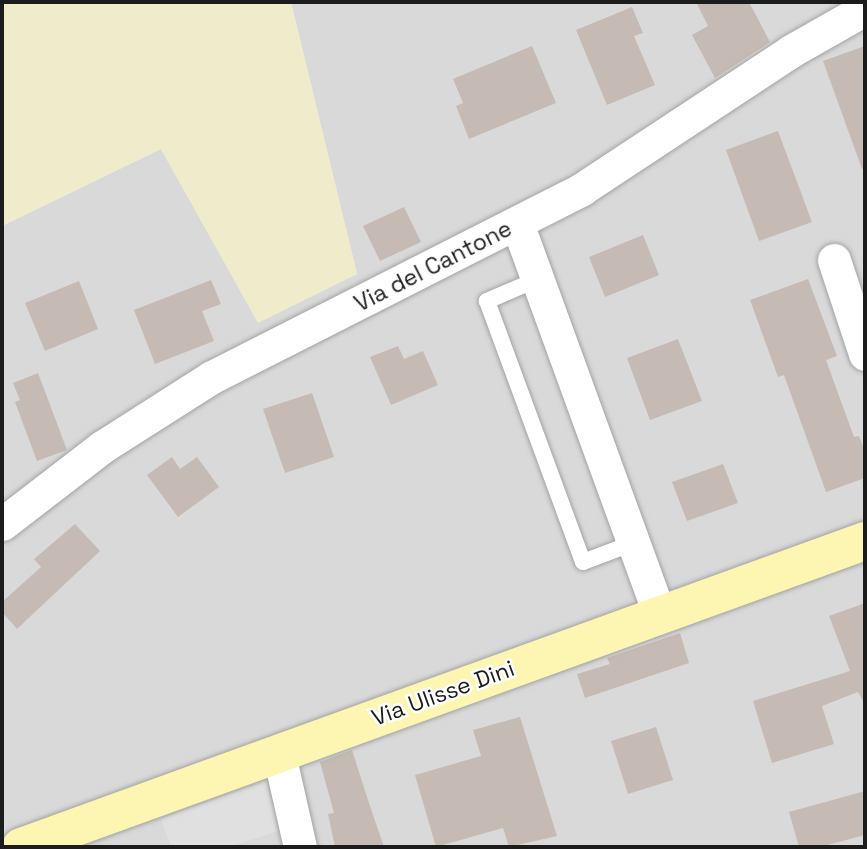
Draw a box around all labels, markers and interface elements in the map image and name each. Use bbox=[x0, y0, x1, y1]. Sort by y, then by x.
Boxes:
street label: Via del Cantone bbox=[350, 214, 516, 318]
street label: Via Ulisse Dini bbox=[368, 654, 518, 732]

